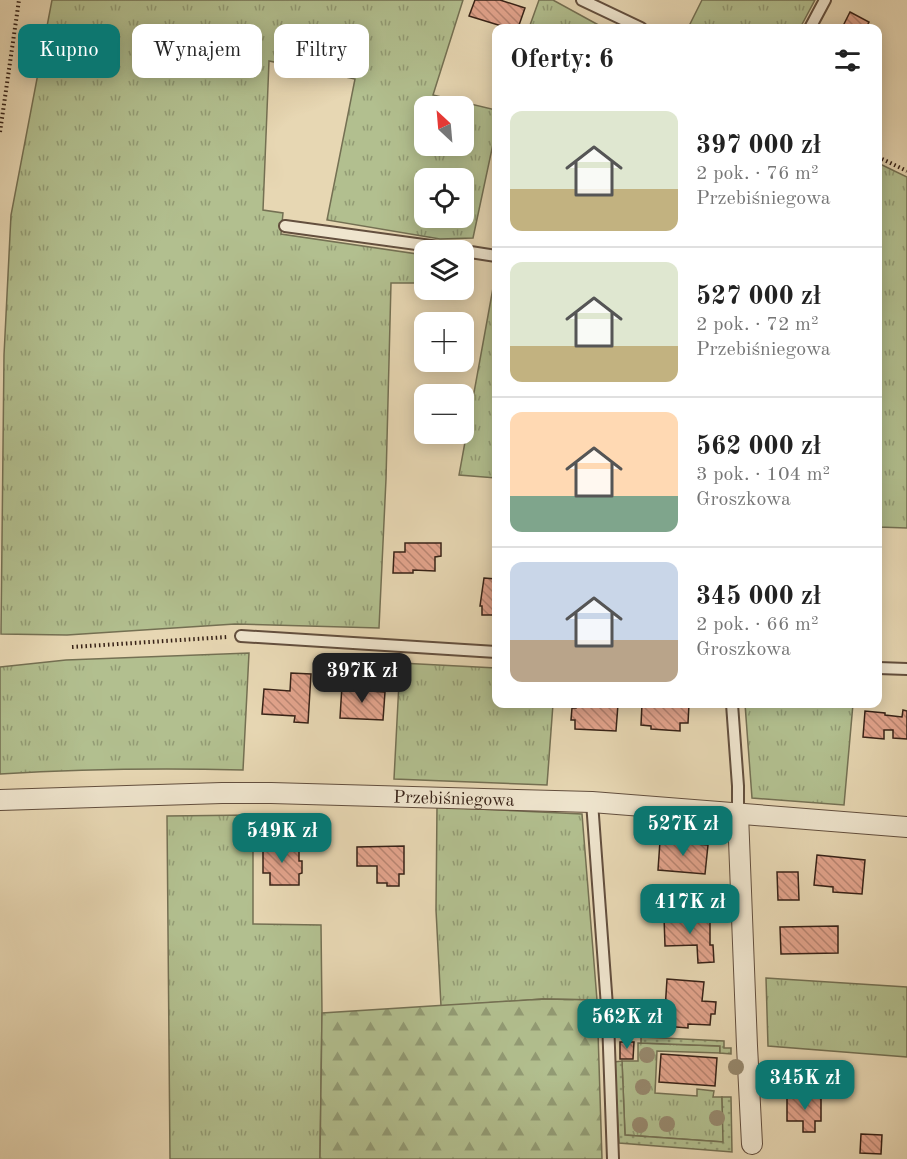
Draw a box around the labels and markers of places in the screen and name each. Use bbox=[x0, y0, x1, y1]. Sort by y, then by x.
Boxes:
pin: 397K zł bbox=[307, 653, 417, 704]
pin: 527K zł bbox=[628, 806, 738, 857]
pin: 549K zł bbox=[227, 813, 337, 864]
pin: 417K zł bbox=[635, 884, 745, 935]
pin: 562K zł bbox=[572, 999, 682, 1050]
pin: 345K zł bbox=[750, 1060, 860, 1111]

